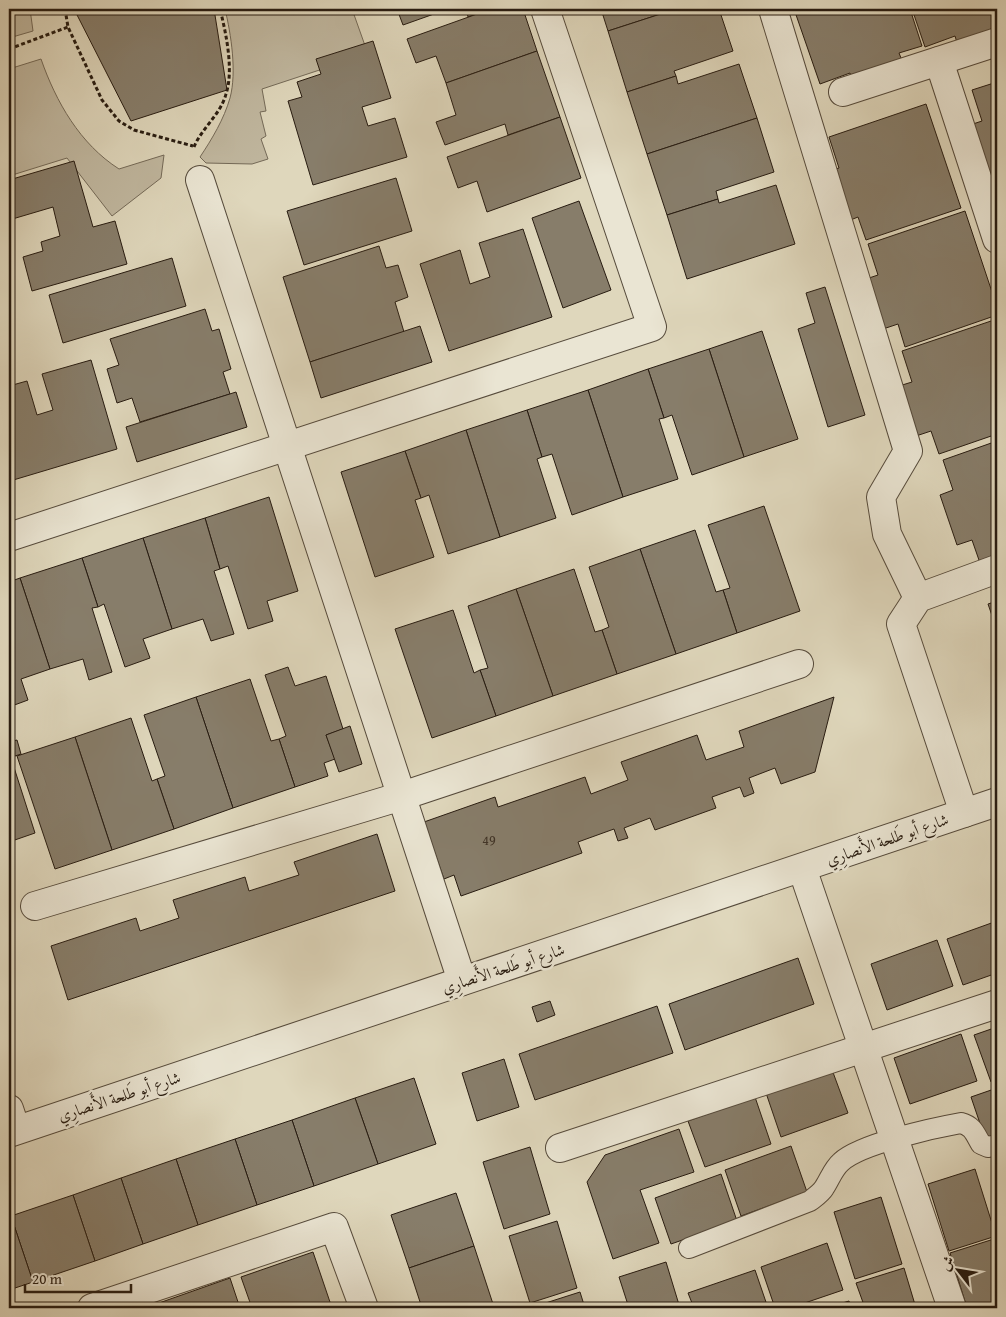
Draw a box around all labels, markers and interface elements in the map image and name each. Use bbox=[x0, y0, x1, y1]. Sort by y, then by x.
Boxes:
street label: شارع أبو طَلحة الأَنصارِي bbox=[822, 806, 952, 873]
house number: 49 bbox=[482, 830, 496, 850]
street label: شارع أبو طَلحة الأَنصارِي bbox=[438, 936, 568, 1001]
street label: شارع أبو طَلحة الأَنصارِي bbox=[54, 1064, 184, 1129]
north arrow bbox=[934, 1244, 984, 1294]
text: ش bbox=[935, 1252, 959, 1274]
scale bar bbox=[25, 1262, 131, 1294]
text: 20 m bbox=[32, 1268, 63, 1289]

